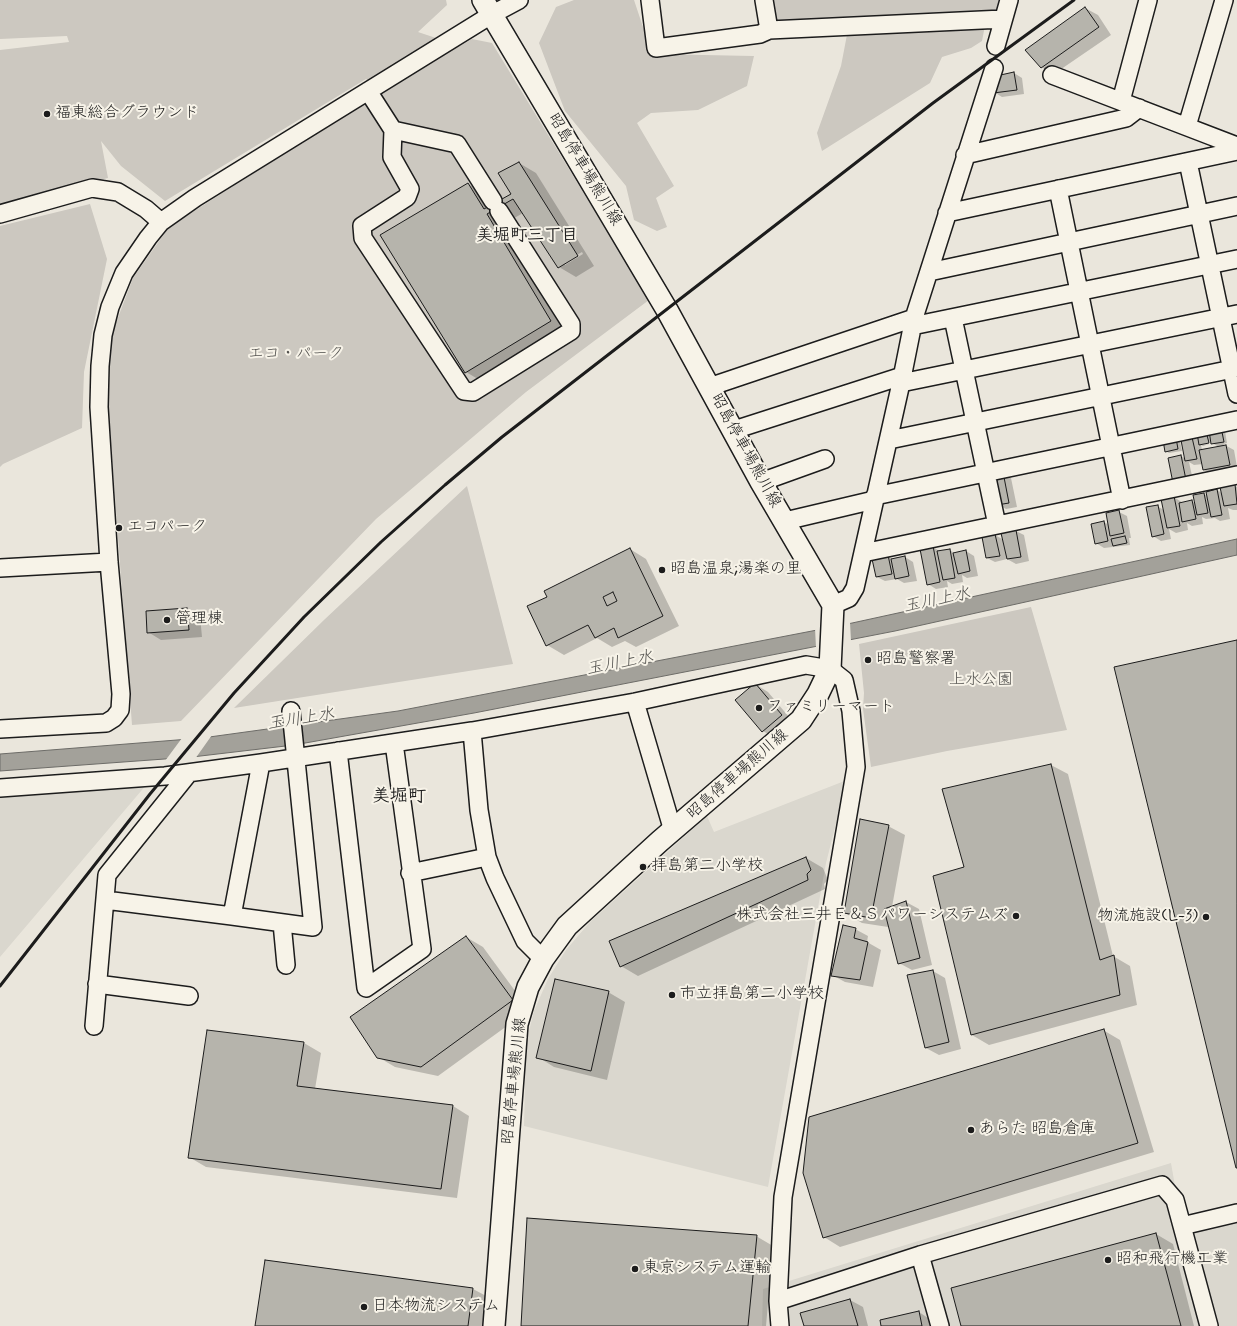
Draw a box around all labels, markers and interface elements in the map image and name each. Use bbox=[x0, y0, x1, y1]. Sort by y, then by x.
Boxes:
place label: 福東総合グラウンド bbox=[55, 104, 199, 124]
marker: 福東総合グラウンド bbox=[42, 109, 52, 119]
street label: 昭島停車場熊川線 bbox=[543, 110, 625, 230]
district label: 美堀町三丁目 bbox=[476, 226, 578, 246]
park label: エコ・パーク bbox=[248, 345, 344, 365]
street label: 昭島停車場熊川線 bbox=[706, 390, 784, 512]
place label: エコパーク bbox=[127, 518, 207, 538]
marker: エコパーク bbox=[114, 523, 124, 533]
place label: 昭島温泉;湯楽の里 bbox=[670, 560, 802, 580]
marker: 昭島温泉;湯楽の里 bbox=[657, 565, 667, 575]
water label: 玉川上水 bbox=[902, 584, 972, 618]
place label: 管理棟 bbox=[175, 610, 223, 630]
marker: 管理棟 bbox=[162, 615, 172, 625]
water label: 玉川上水 bbox=[585, 647, 655, 681]
place label: 昭島警察署 bbox=[876, 650, 956, 670]
marker: 昭島警察署 bbox=[863, 655, 873, 665]
park label: 上水公園 bbox=[949, 671, 1013, 691]
place label: ファミリーマート bbox=[767, 698, 895, 718]
marker: ファミリーマート bbox=[754, 703, 764, 713]
water label: 玉川上水 bbox=[266, 705, 336, 735]
street label: 昭島停車場熊川線 bbox=[683, 726, 793, 824]
district label: 美堀町 bbox=[372, 786, 426, 808]
place label: 拝島第二小学校 bbox=[651, 857, 763, 877]
marker: 拝島第二小学校 bbox=[638, 862, 648, 872]
place label: 株式会社三井Ｅ＆Ｓパワーシステムズ bbox=[736, 906, 1008, 926]
place label: 物流施設(L-3) bbox=[1097, 907, 1198, 927]
marker: 株式会社三井Ｅ＆Ｓパワーシステムズ bbox=[1011, 911, 1021, 921]
marker: 物流施設(L-3) bbox=[1201, 912, 1211, 922]
place label: 市立拝島第二小学校 bbox=[680, 985, 824, 1005]
marker: 市立拝島第二小学校 bbox=[667, 990, 677, 1000]
street label: 昭島停車場熊川線 bbox=[499, 1016, 531, 1146]
place label: あらた 昭島倉庫 bbox=[979, 1120, 1095, 1140]
marker: あらた 昭島倉庫 bbox=[966, 1125, 976, 1135]
place label: 昭和飛行機工業 bbox=[1116, 1250, 1228, 1270]
marker: 昭和飛行機工業 bbox=[1103, 1255, 1113, 1265]
place label: 東京システム運輸 bbox=[643, 1259, 771, 1279]
marker: 東京システム運輸 bbox=[630, 1264, 640, 1274]
place label: 日本物流システム bbox=[372, 1297, 500, 1317]
marker: 日本物流システム bbox=[359, 1302, 369, 1312]

